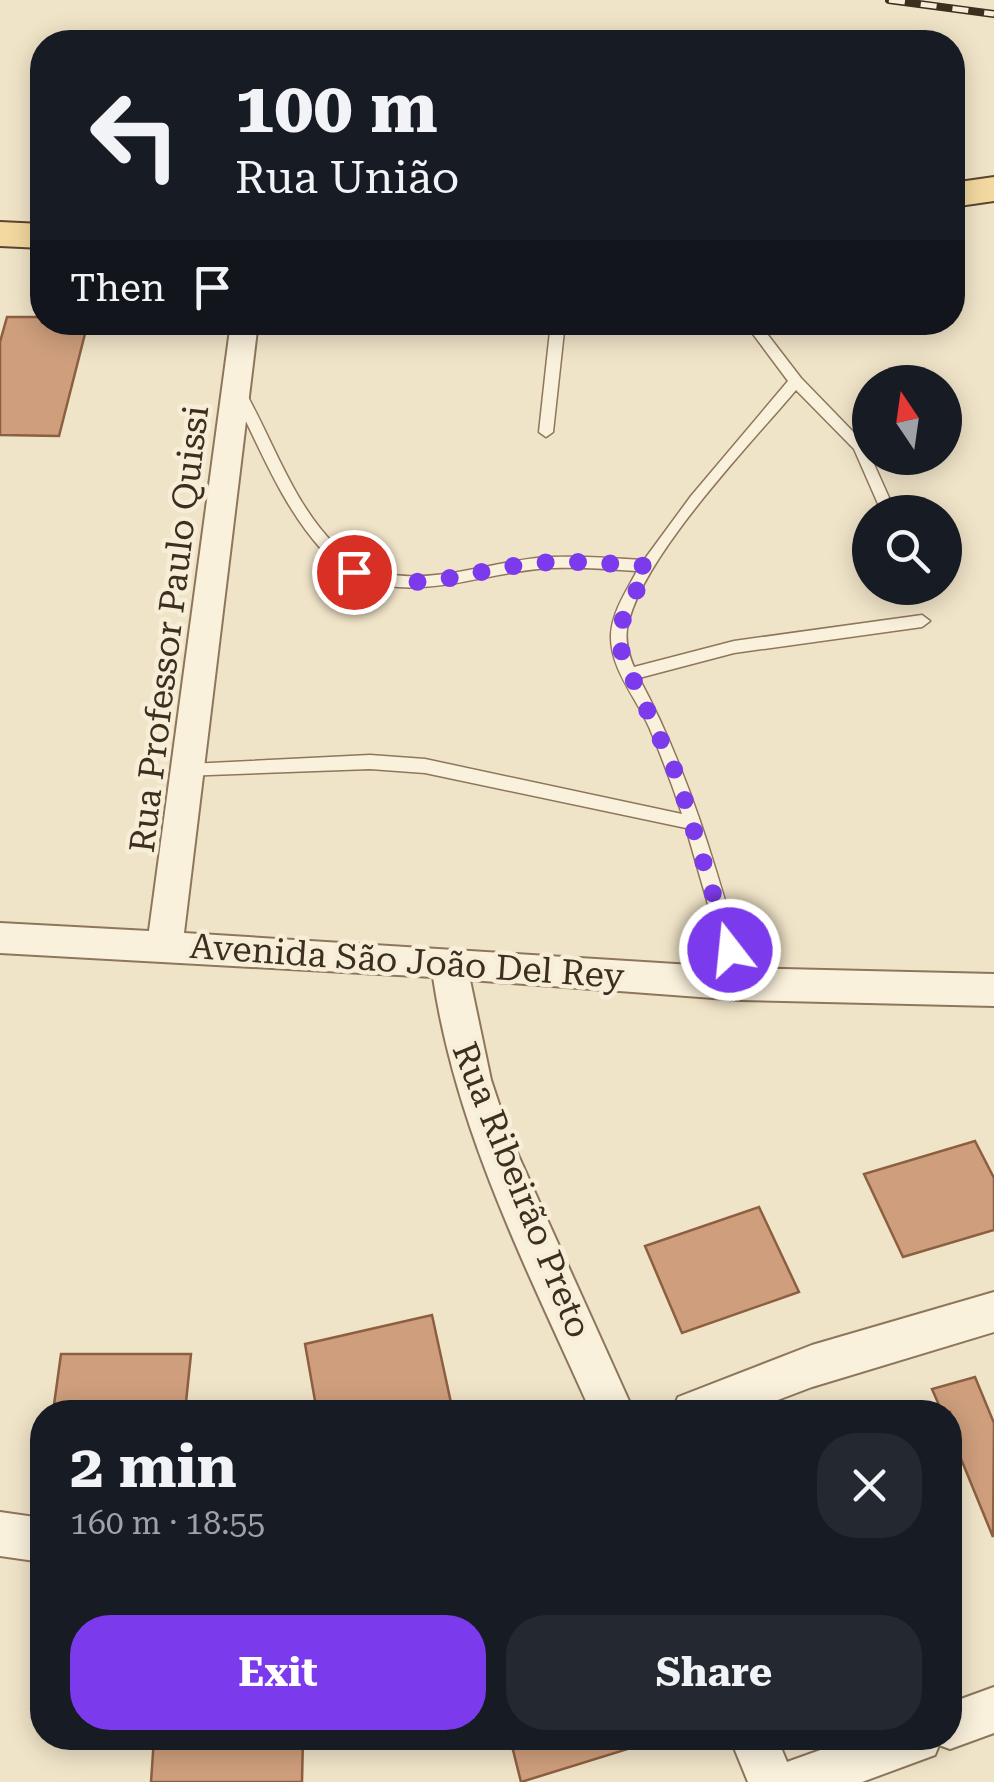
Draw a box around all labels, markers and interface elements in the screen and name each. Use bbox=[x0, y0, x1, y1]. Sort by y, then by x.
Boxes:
text: 100 m bbox=[235, 67, 438, 149]
icon: left bbox=[70, 70, 200, 200]
text: Rua União bbox=[235, 151, 459, 204]
icon: arrive bbox=[185, 260, 240, 315]
text: Then bbox=[70, 266, 165, 310]
north arrow bbox=[852, 365, 962, 475]
map controls bbox=[852, 365, 962, 605]
street label: Rua Professor Paulo Quissi bbox=[122, 403, 217, 855]
button: search bbox=[852, 495, 962, 605]
pin bbox=[312, 530, 397, 615]
icon: arrive bbox=[327, 545, 382, 600]
position arrow bbox=[678, 898, 782, 1002]
street label: Avenida São João Del Rey bbox=[188, 926, 626, 997]
street label: Rua Ribeirão Preto bbox=[444, 1037, 600, 1344]
text: 2 min bbox=[70, 1431, 237, 1502]
button: close bbox=[817, 1433, 922, 1538]
text: 160 m · 18:55 bbox=[70, 1504, 265, 1542]
button: Exit bbox=[70, 1615, 486, 1730]
button: Share bbox=[506, 1615, 922, 1730]

